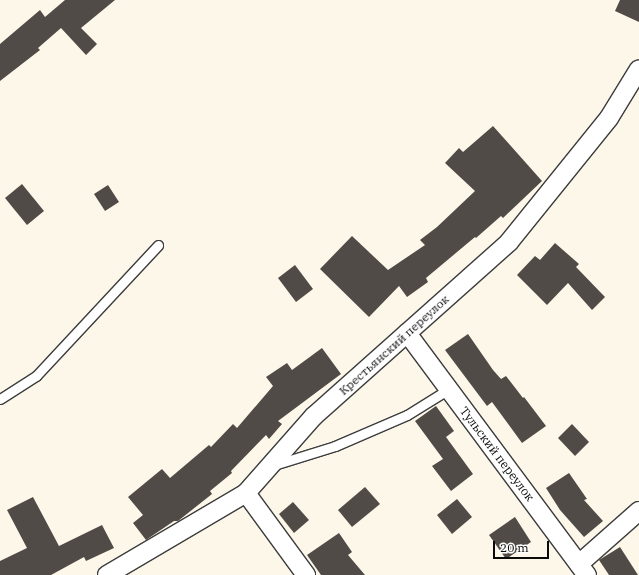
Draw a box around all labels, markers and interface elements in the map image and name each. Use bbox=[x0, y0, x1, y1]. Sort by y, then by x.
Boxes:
street label: Крестьянский переулок bbox=[336, 292, 452, 398]
street label: Тульский переулок bbox=[457, 404, 537, 504]
scale bar bbox=[495, 533, 551, 559]
text: 20 m bbox=[500, 540, 529, 555]

